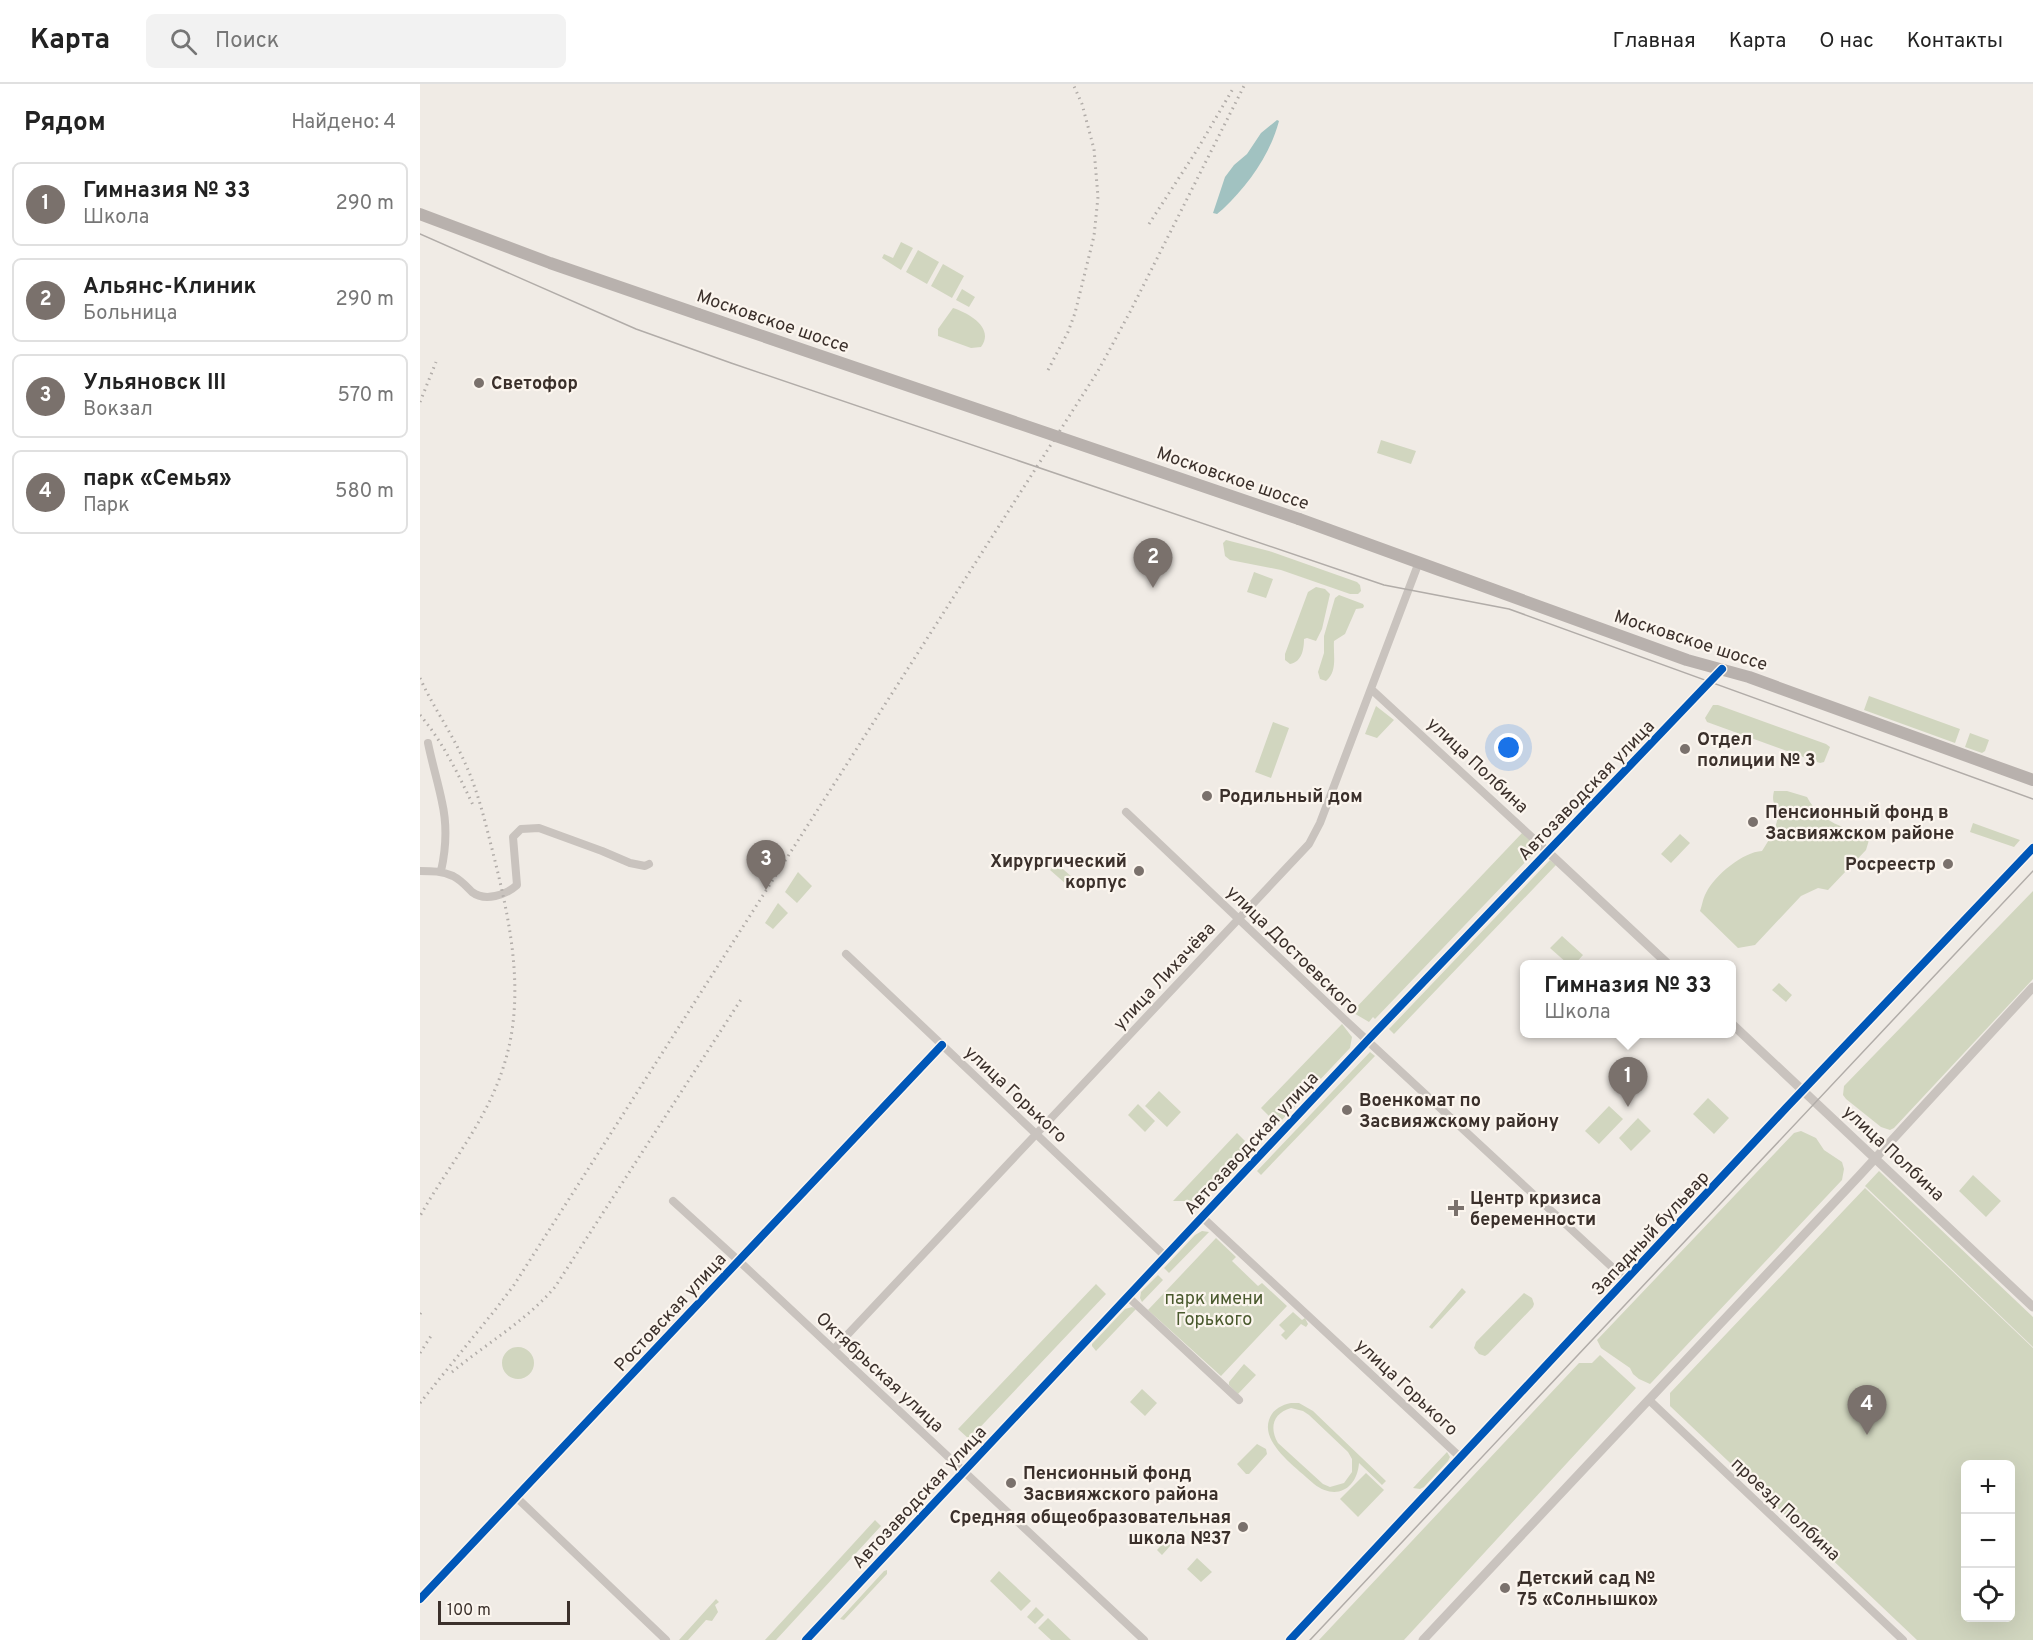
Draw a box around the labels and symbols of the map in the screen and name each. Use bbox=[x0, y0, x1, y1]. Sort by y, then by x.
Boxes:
street label: Московское шоссе bbox=[693, 285, 852, 359]
place label: Светофор bbox=[491, 373, 578, 396]
marker: Светофор bbox=[472, 376, 486, 390]
street label: Московское шоссе bbox=[1153, 442, 1312, 516]
pin: 2 bbox=[1134, 538, 1172, 588]
street label: Московское шоссе bbox=[1611, 606, 1770, 677]
street label: улица Полбина bbox=[1421, 713, 1533, 819]
street label: Автозаводская улица bbox=[1514, 716, 1660, 866]
place label: Отдел полиции № 3 bbox=[1697, 729, 1816, 773]
your location bbox=[1494, 733, 1523, 762]
marker: Отдел полиции № 3 bbox=[1678, 742, 1692, 756]
place label: Родильный дом bbox=[1219, 786, 1363, 809]
marker: Родильный дом bbox=[1200, 789, 1214, 803]
place label: Пенсионный фонд в Засвияжском районе bbox=[1765, 802, 1954, 846]
marker: Пенсионный фонд в Засвияжском районе bbox=[1746, 815, 1760, 829]
pin: 3 bbox=[746, 840, 786, 890]
place label: Хирургический корпус bbox=[990, 851, 1127, 895]
place label: Росреестр bbox=[1845, 854, 1936, 877]
marker: Росреестр bbox=[1941, 857, 1955, 871]
marker: Хирургический корпус bbox=[1132, 864, 1146, 878]
street label: улица Достоевского bbox=[1221, 882, 1363, 1021]
street label: улица Лихачёва bbox=[1109, 918, 1221, 1036]
street label: улица Горького bbox=[959, 1042, 1071, 1149]
pin: 1 bbox=[1608, 1058, 1648, 1107]
street label: Автозаводская улица bbox=[1180, 1068, 1324, 1220]
place label: Военкомат по Засвияжскому району bbox=[1359, 1090, 1559, 1134]
street label: улица Полбина bbox=[1837, 1101, 1949, 1207]
marker: Военкомат по Засвияжскому району bbox=[1340, 1103, 1354, 1117]
street label: Западный бульвар bbox=[1587, 1167, 1715, 1301]
place label: Центр кризиса беременности bbox=[1470, 1188, 1601, 1232]
marker: Центр кризиса беременности bbox=[1447, 1199, 1465, 1217]
street label: Ростовская улица bbox=[610, 1249, 732, 1377]
park label: парк имени Горького bbox=[1165, 1288, 1263, 1332]
street label: Октябрьская улица bbox=[810, 1308, 948, 1438]
street label: улица Горького bbox=[1350, 1335, 1462, 1442]
pin: 4 bbox=[1848, 1386, 1886, 1435]
street label: Автозаводская улица bbox=[848, 1422, 992, 1574]
street label: проезд Полбина bbox=[1725, 1453, 1845, 1567]
place label: Пенсионный фонд Засвияжского района bbox=[1023, 1463, 1218, 1507]
marker: Пенсионный фонд Засвияжского района bbox=[1004, 1476, 1018, 1490]
place label: Средняя общеобразовательная школа №37 bbox=[950, 1507, 1231, 1551]
marker: Средняя общеобразовательная школа №37 bbox=[1236, 1520, 1250, 1534]
place label: Детский сад № 75 «Солнышко» bbox=[1517, 1568, 1658, 1612]
marker: Детский сад № 75 «Солнышко» bbox=[1498, 1581, 1512, 1595]
scale bar bbox=[438, 1598, 570, 1626]

